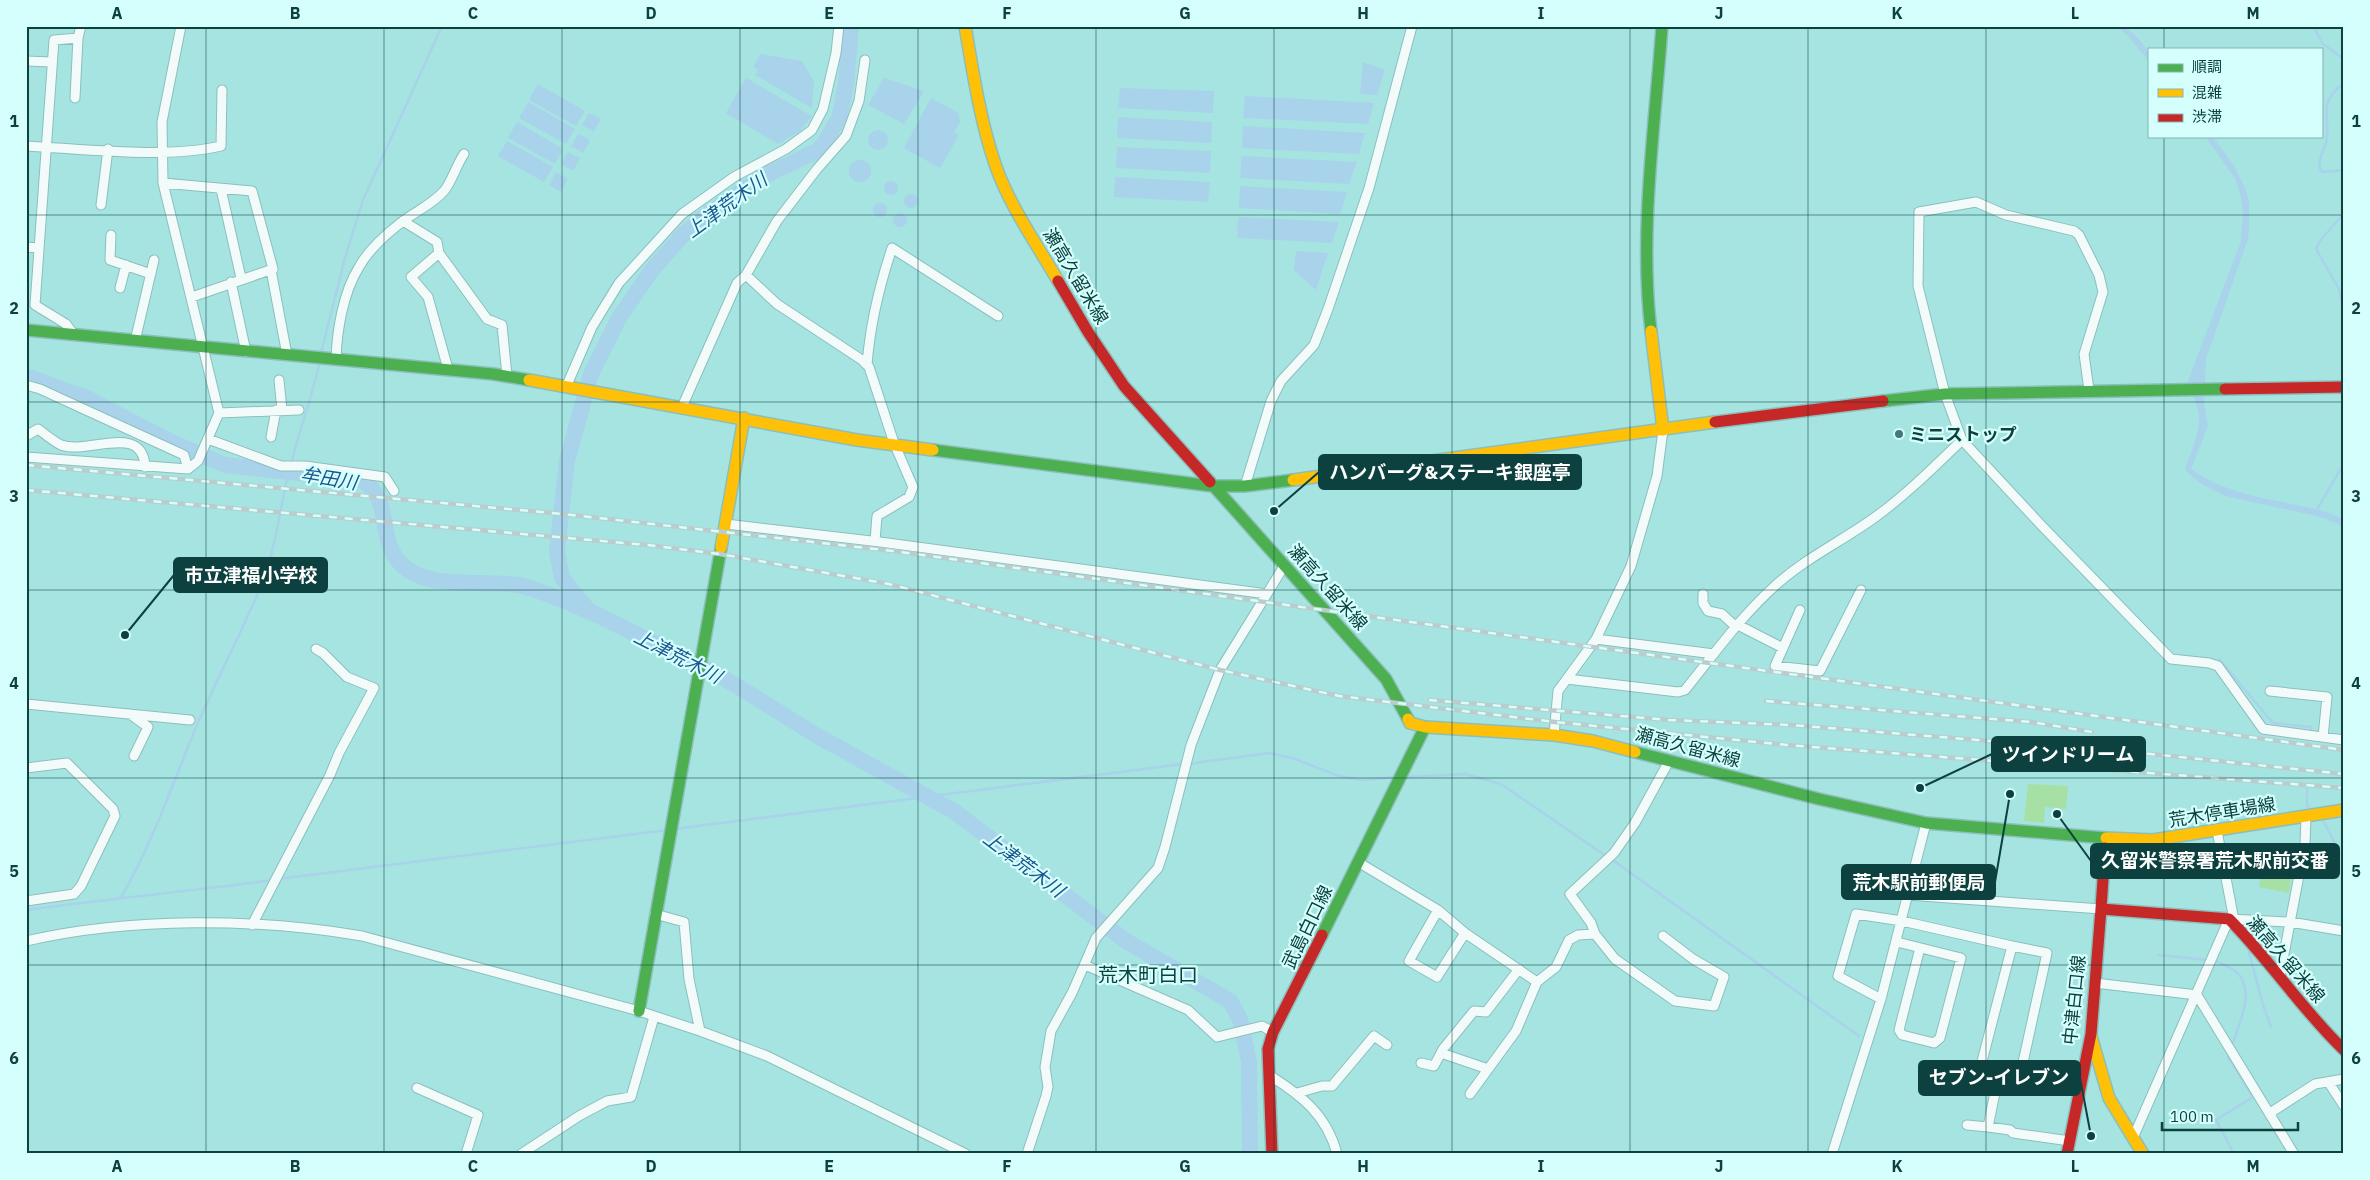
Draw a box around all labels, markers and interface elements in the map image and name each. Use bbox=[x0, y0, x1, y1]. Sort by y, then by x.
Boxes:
text: A bbox=[112, 3, 123, 23]
text: B bbox=[290, 3, 301, 23]
text: C bbox=[468, 3, 478, 23]
text: D bbox=[645, 3, 657, 23]
text: E bbox=[824, 3, 834, 23]
text: F bbox=[1002, 3, 1012, 23]
text: G bbox=[1179, 3, 1191, 23]
text: H bbox=[1357, 3, 1369, 23]
text: I bbox=[1538, 3, 1545, 23]
text: J bbox=[1715, 3, 1723, 23]
text: K bbox=[1891, 3, 1903, 23]
text: L bbox=[2071, 3, 2079, 23]
text: M bbox=[2246, 3, 2260, 23]
legend bbox=[2148, 48, 2322, 138]
text: 順調 bbox=[2192, 57, 2222, 76]
text: 混雑 bbox=[2192, 83, 2222, 102]
text: 渋滞 bbox=[2192, 107, 2222, 126]
text: 1 bbox=[9, 111, 19, 131]
text: 1 bbox=[2351, 111, 2361, 131]
water label: 上津荒木川 bbox=[681, 166, 773, 243]
street label: 瀬高久留米線 bbox=[1038, 224, 1114, 328]
text: 2 bbox=[9, 298, 19, 318]
text: 2 bbox=[2351, 298, 2361, 318]
place label: ミニストップ bbox=[1909, 423, 2017, 446]
marker: ミニストップ bbox=[1893, 428, 1905, 440]
callout: ハンバーグ&ステーキ銀座亭 bbox=[1319, 455, 1581, 489]
text: ハンバーグ&ステーキ銀座亭 bbox=[1329, 460, 1571, 484]
water label: 牟田川 bbox=[299, 462, 361, 495]
text: 3 bbox=[9, 486, 19, 506]
text: 3 bbox=[2351, 486, 2361, 506]
street label: 瀬高久留米線 bbox=[1283, 539, 1373, 635]
callout: 市立津福小学校 bbox=[174, 558, 327, 592]
text: 市立津福小学校 bbox=[184, 563, 318, 587]
water label: 上津荒木川 bbox=[630, 624, 728, 689]
text: 4 bbox=[9, 673, 19, 693]
text: 4 bbox=[2351, 673, 2361, 693]
street label: 瀬高久留米線 bbox=[1633, 722, 1743, 772]
callout: ツインドリーム bbox=[1992, 737, 2145, 771]
text: ツインドリーム bbox=[2002, 742, 2134, 766]
street label: 荒木停車場線 bbox=[2167, 792, 2277, 832]
water label: 上津荒木川 bbox=[979, 826, 1071, 903]
callout: 久留米警察署荒木駅前交番 bbox=[2091, 844, 2339, 878]
text: 久留米警察署荒木駅前交番 bbox=[2101, 848, 2329, 872]
text: 5 bbox=[9, 861, 19, 881]
text: 5 bbox=[2351, 861, 2361, 881]
callout: 荒木駅前郵便局 bbox=[1842, 865, 1995, 899]
text: 荒木駅前郵便局 bbox=[1852, 870, 1986, 894]
street label: 武島白口線 bbox=[1277, 882, 1337, 972]
street label: 瀬高久留米線 bbox=[2242, 911, 2330, 1007]
street label: 中津白口線 bbox=[2058, 954, 2090, 1046]
district label: 荒木町白口 bbox=[1098, 961, 1198, 988]
text: 6 bbox=[9, 1048, 19, 1068]
text: 6 bbox=[2351, 1048, 2361, 1068]
callout: セブン-イレブン bbox=[1919, 1061, 2080, 1095]
text: セブン-イレブン bbox=[1929, 1065, 2069, 1089]
scale bar bbox=[2162, 1100, 2299, 1132]
text: 100 m bbox=[2170, 1107, 2214, 1126]
text: A bbox=[112, 1156, 123, 1176]
text: B bbox=[290, 1156, 301, 1176]
text: C bbox=[468, 1156, 478, 1176]
text: D bbox=[645, 1156, 657, 1176]
text: E bbox=[824, 1156, 834, 1176]
text: F bbox=[1002, 1156, 1012, 1176]
text: G bbox=[1179, 1156, 1191, 1176]
text: H bbox=[1357, 1156, 1369, 1176]
text: I bbox=[1538, 1156, 1545, 1176]
text: J bbox=[1715, 1156, 1723, 1176]
text: K bbox=[1891, 1156, 1903, 1176]
text: L bbox=[2071, 1156, 2079, 1176]
text: M bbox=[2246, 1156, 2260, 1176]

